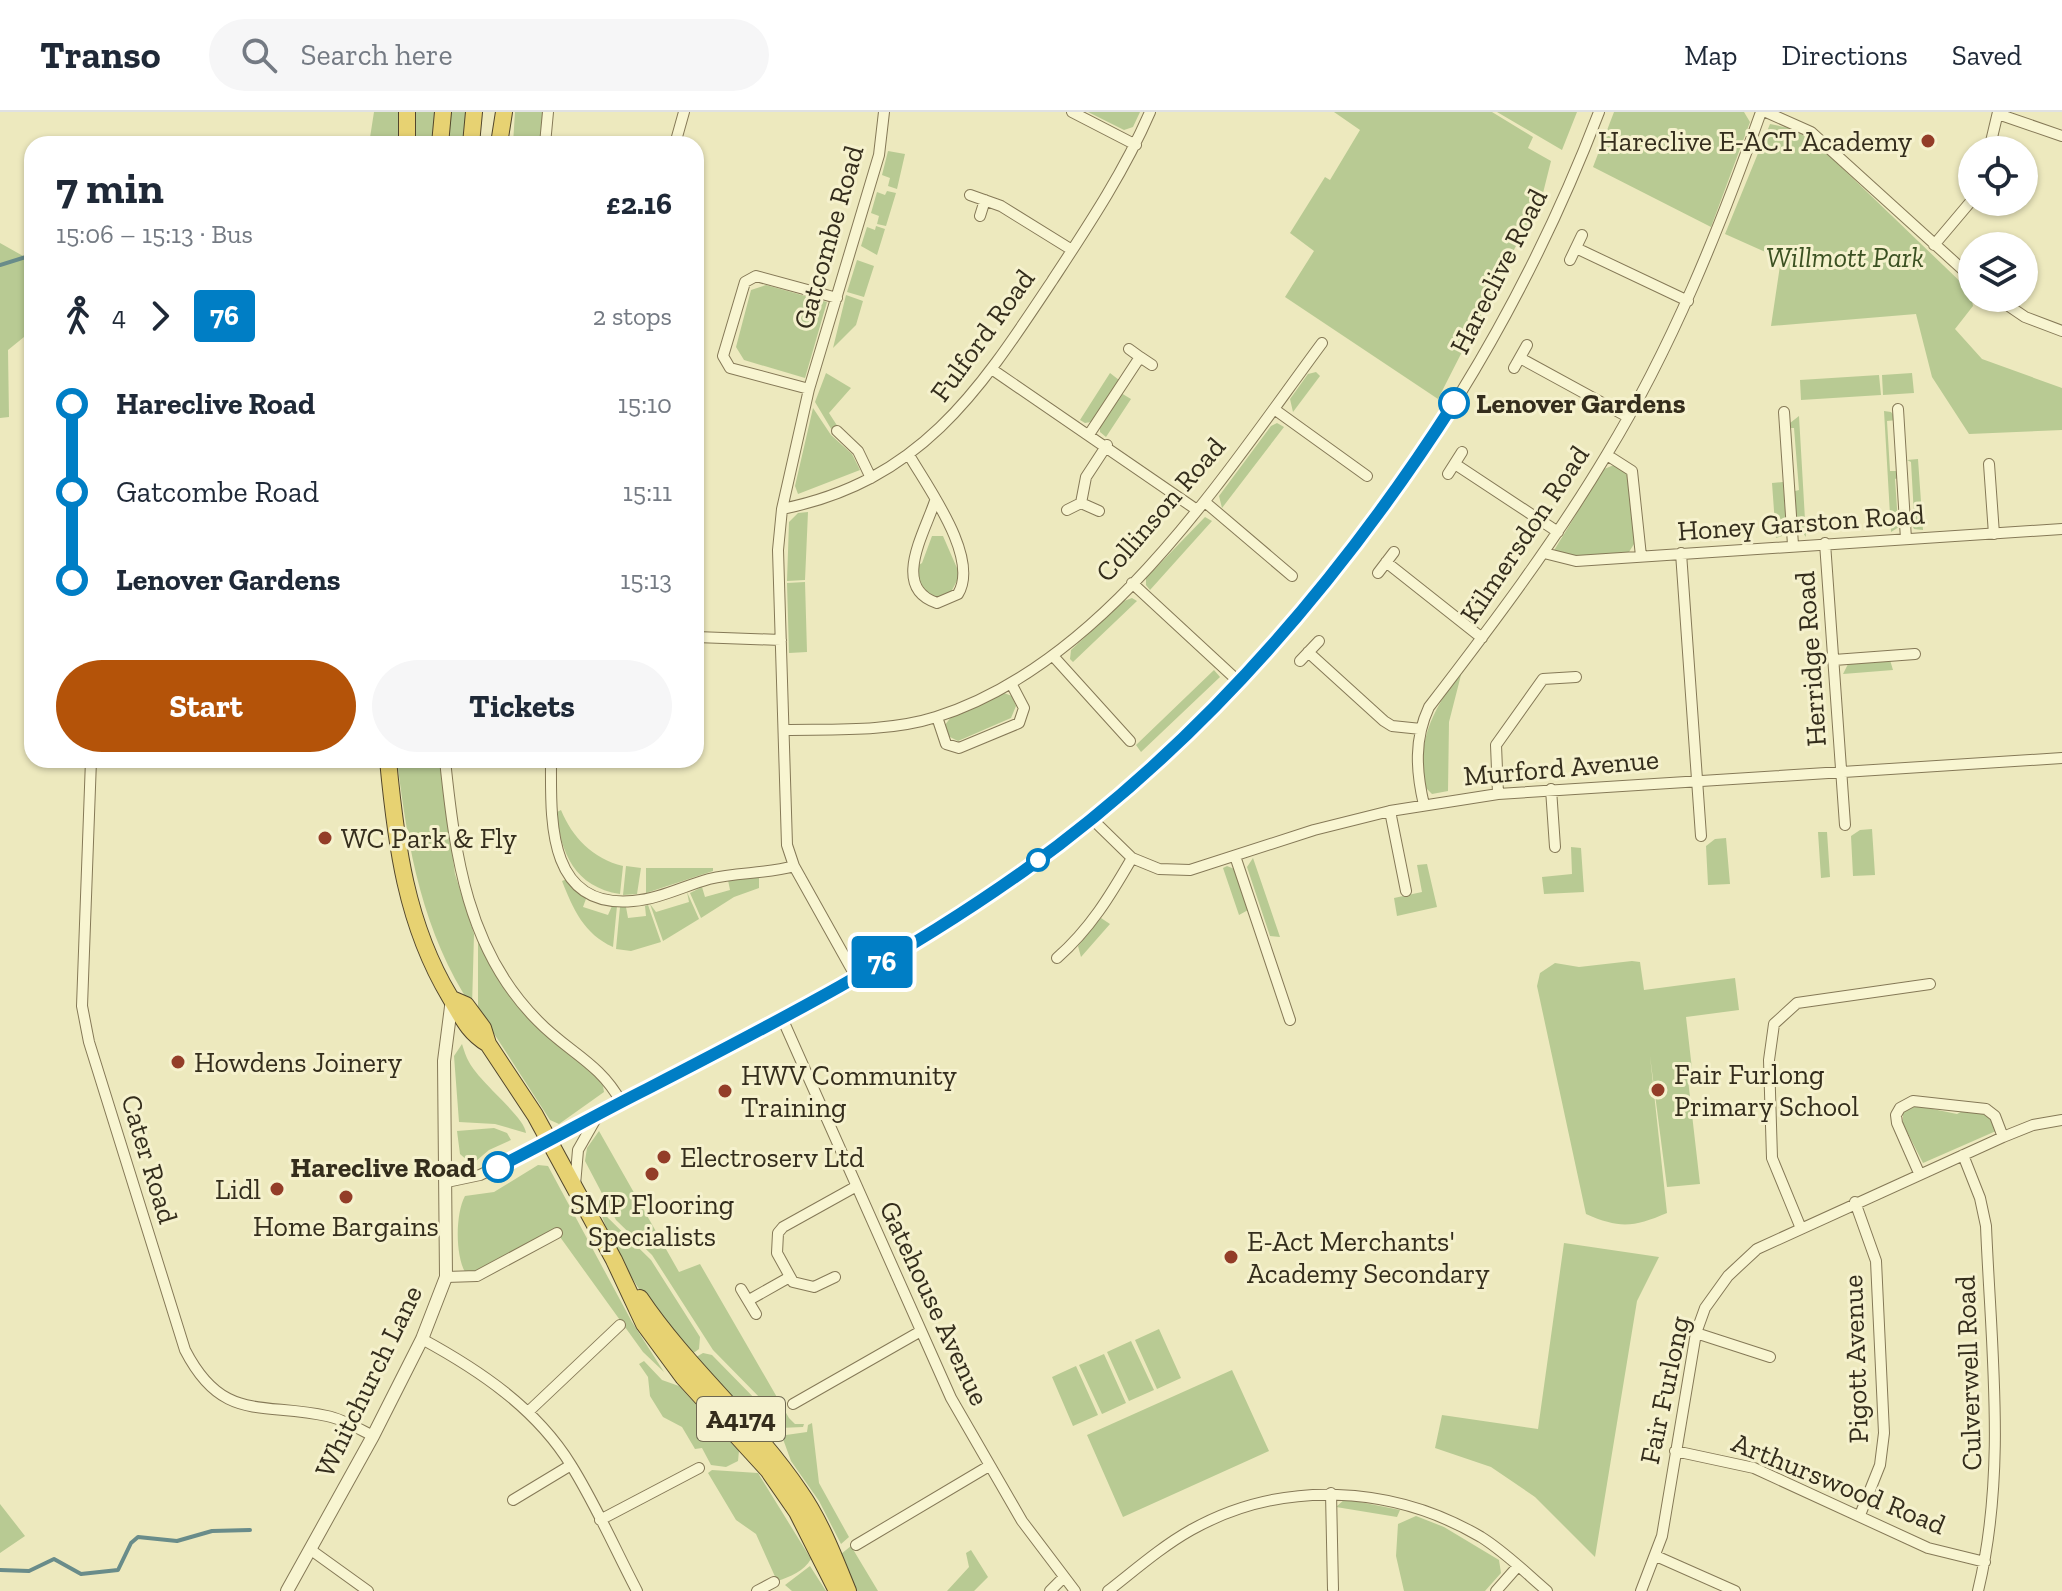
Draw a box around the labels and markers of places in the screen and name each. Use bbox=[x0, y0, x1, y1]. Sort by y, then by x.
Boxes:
place label: Hareclive E-ACT Academy bbox=[1598, 125, 1913, 158]
marker: Hareclive E-ACT Academy bbox=[1919, 132, 1937, 150]
place label: Lenover Gardens bbox=[1476, 387, 1686, 420]
marker: Lenover Gardens bbox=[1439, 388, 1469, 418]
place label: WC Park & Fly bbox=[341, 822, 517, 855]
marker: WC Park & Fly bbox=[316, 829, 334, 847]
unlabelled marker bbox=[1027, 849, 1049, 871]
place label: Howdens Joinery bbox=[194, 1046, 403, 1079]
marker: Howdens Joinery bbox=[169, 1053, 187, 1071]
place label: Fair Furlong Primary School bbox=[1674, 1058, 1859, 1123]
place label: HWV Community Training bbox=[741, 1059, 958, 1124]
marker: Fair Furlong Primary School bbox=[1649, 1081, 1667, 1099]
marker: HWV Community Training bbox=[716, 1082, 734, 1100]
place label: Electroserv Ltd bbox=[680, 1141, 865, 1174]
marker: Electroserv Ltd bbox=[655, 1148, 673, 1166]
place label: Hareclive Road bbox=[290, 1151, 476, 1184]
marker: Hareclive Road bbox=[483, 1152, 513, 1182]
marker: SMP Flooring Specialists bbox=[643, 1165, 661, 1183]
place label: Lidl bbox=[215, 1173, 261, 1206]
marker: Lidl bbox=[268, 1180, 286, 1198]
marker: Home Bargains bbox=[337, 1188, 355, 1206]
place label: SMP Flooring Specialists bbox=[570, 1188, 734, 1253]
place label: Home Bargains bbox=[253, 1210, 439, 1243]
place label: E-Act Merchants' Academy Secondary bbox=[1247, 1225, 1490, 1290]
marker: E-Act Merchants' Academy Secondary bbox=[1222, 1248, 1240, 1266]

